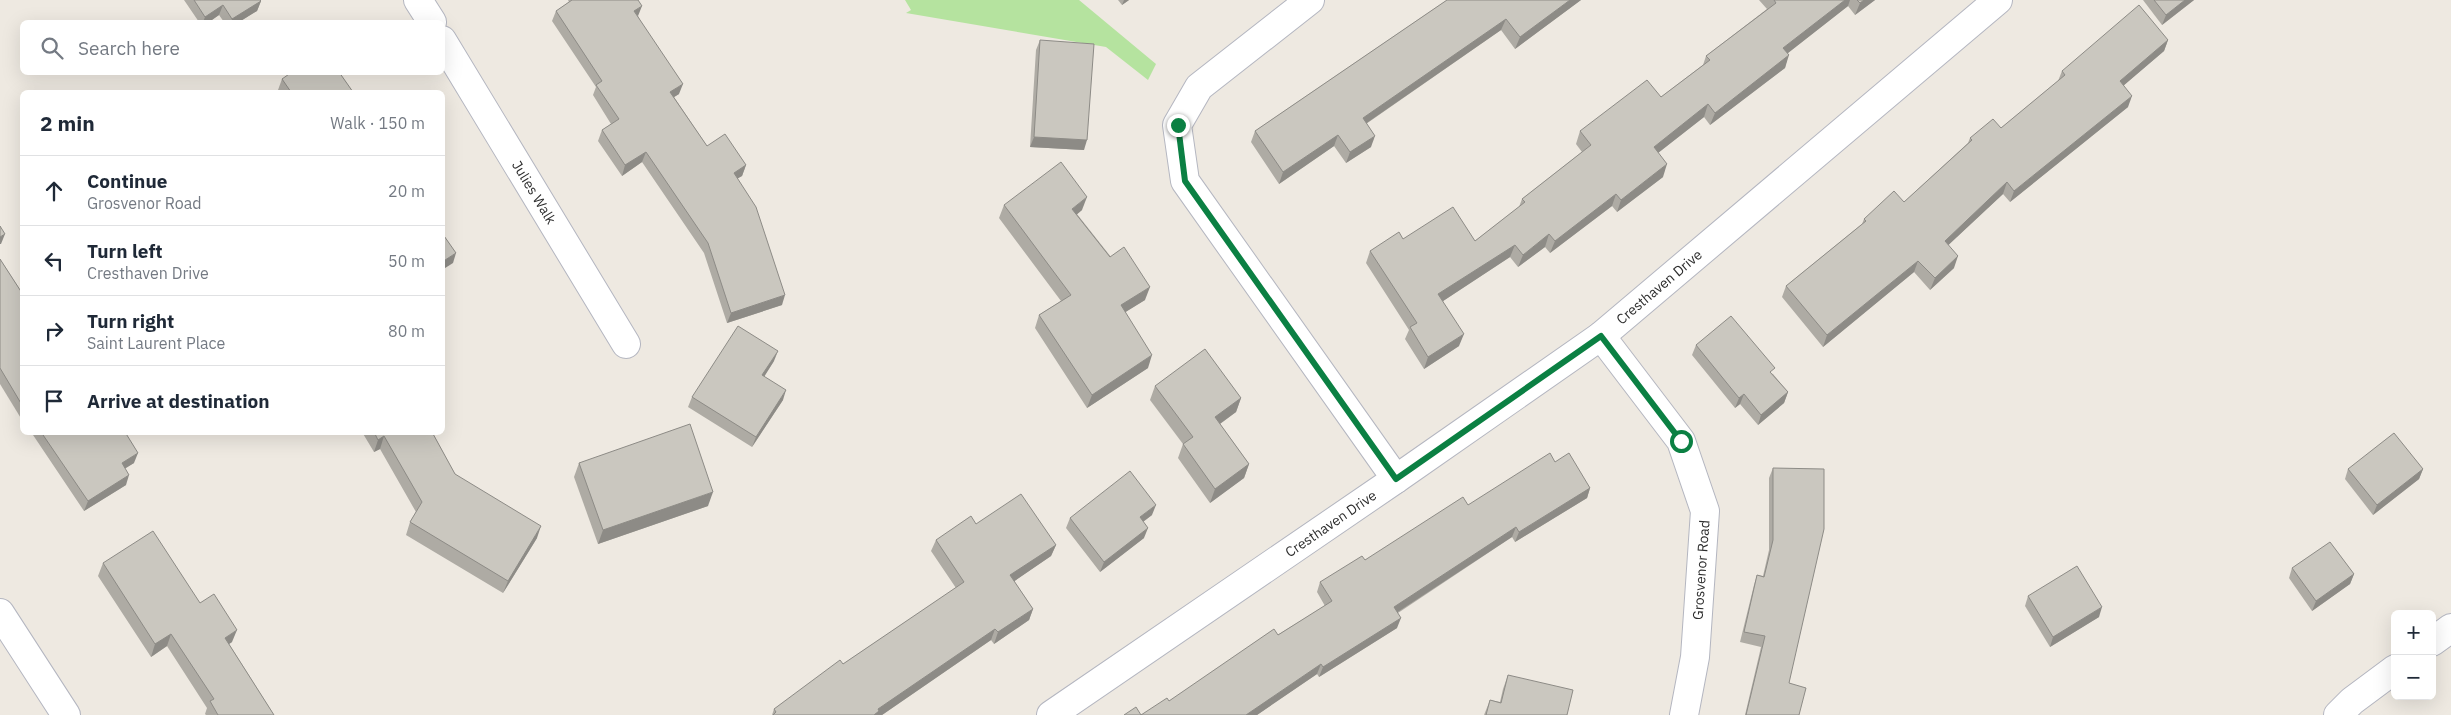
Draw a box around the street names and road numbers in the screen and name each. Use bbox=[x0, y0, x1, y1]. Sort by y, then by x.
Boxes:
street label: Julies Walk bbox=[508, 157, 561, 228]
street label: Cresthaven Drive bbox=[1613, 245, 1706, 328]
street label: Cresthaven Drive bbox=[1282, 486, 1380, 561]
street label: Grosvenor Road bbox=[1689, 519, 1713, 621]

